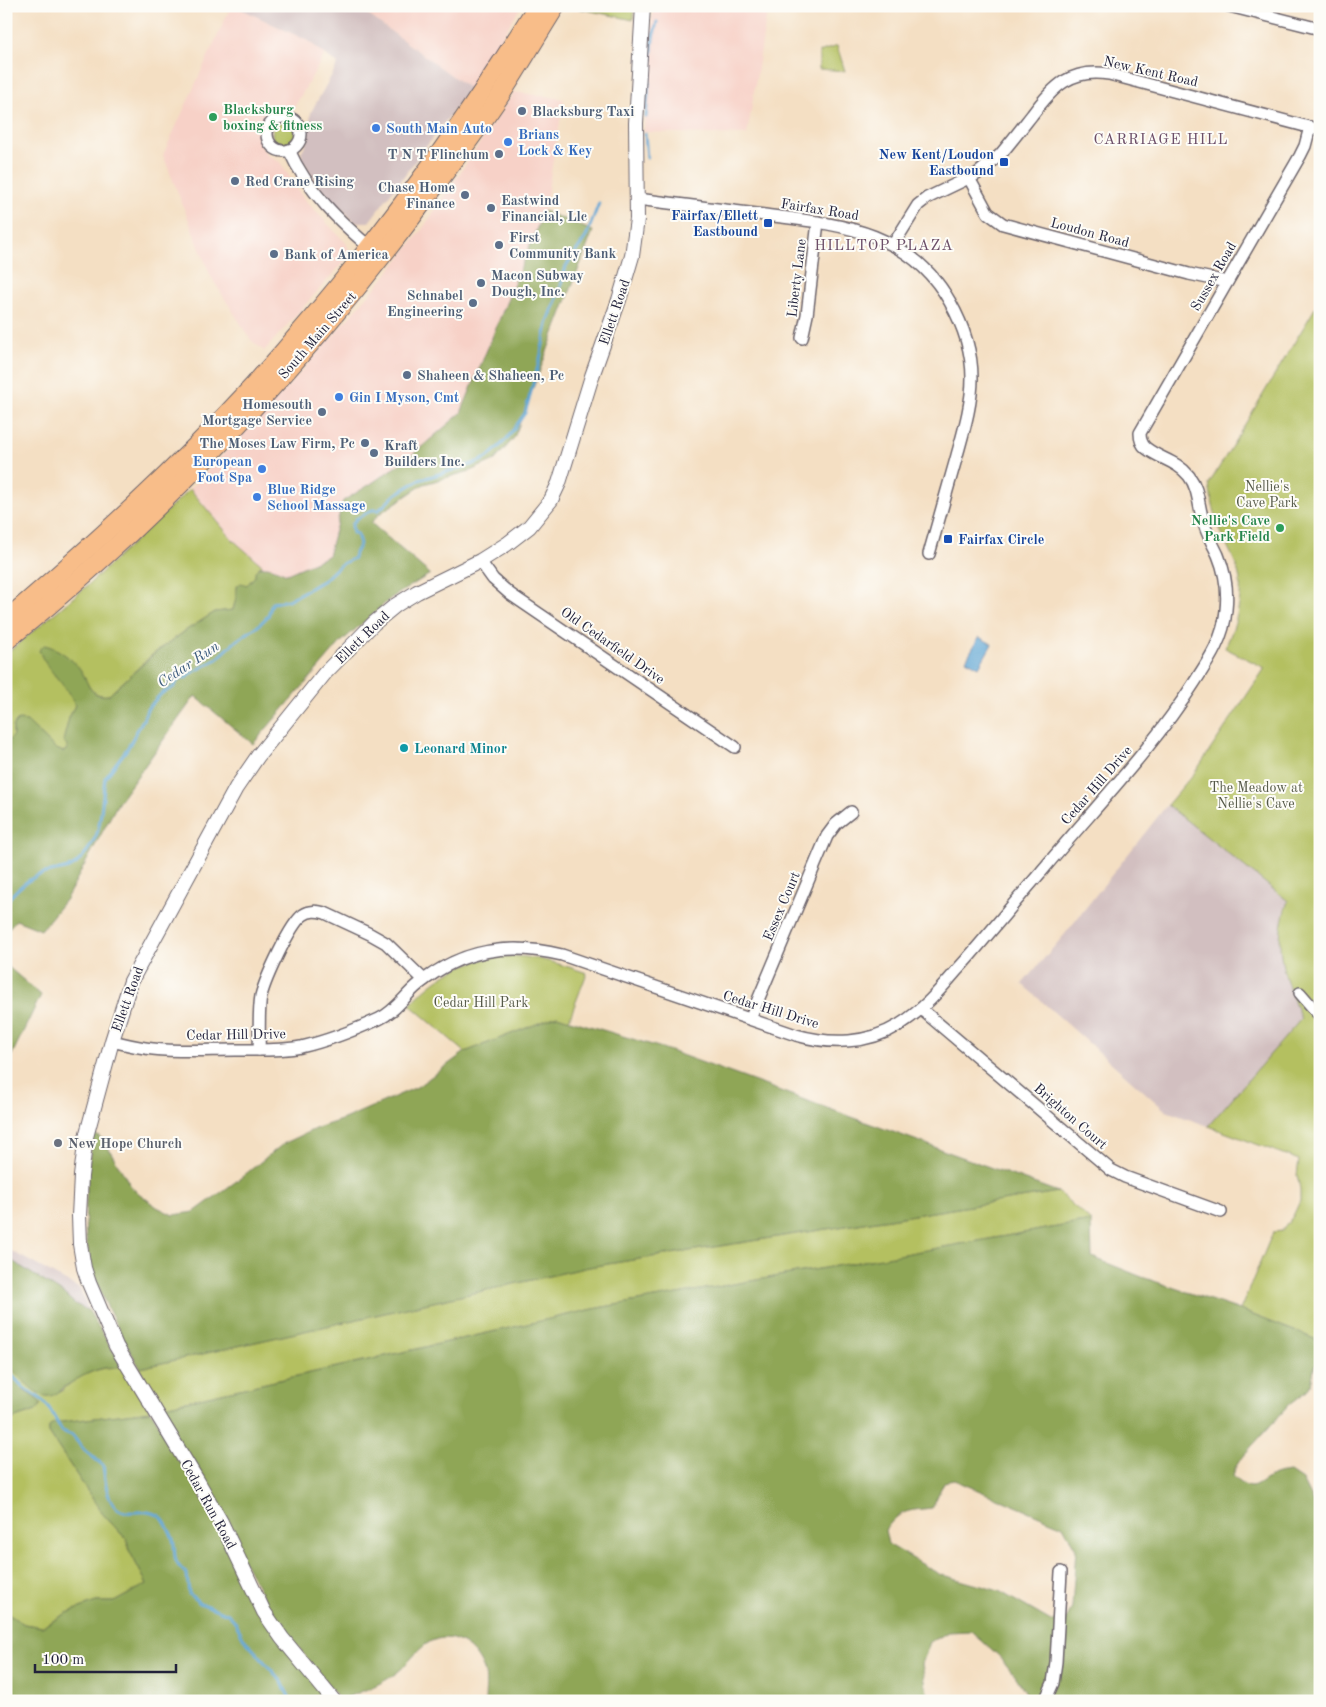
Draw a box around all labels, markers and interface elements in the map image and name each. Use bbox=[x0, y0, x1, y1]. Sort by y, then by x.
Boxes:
street label: New Kent Road bbox=[1102, 54, 1199, 90]
place label: Blacksburg boxing & fitness bbox=[223, 103, 322, 133]
marker: Blacksburg Taxi bbox=[516, 105, 528, 117]
place label: Blacksburg Taxi bbox=[532, 105, 634, 119]
marker: Blacksburg boxing & fitness bbox=[207, 111, 219, 123]
marker: South Main Auto bbox=[370, 122, 382, 134]
place label: South Main Auto bbox=[386, 122, 492, 136]
place label: Brians Lock & Key bbox=[518, 128, 592, 158]
district label: CARRIAGE HILL bbox=[1093, 133, 1229, 148]
marker: Brians Lock & Key bbox=[502, 136, 514, 148]
place label: T N T Flinchum bbox=[388, 148, 489, 162]
marker: T N T Flinchum bbox=[493, 148, 505, 160]
place label: New Kent/Loudon Eastbound bbox=[879, 148, 994, 178]
marker: New Kent/Loudon Eastbound bbox=[998, 156, 1010, 168]
marker: Red Crane Rising bbox=[229, 175, 241, 187]
place label: Red Crane Rising bbox=[245, 175, 354, 189]
place label: Chase Home Finance bbox=[378, 181, 455, 211]
marker: Chase Home Finance bbox=[459, 189, 471, 201]
place label: Eastwind Financial, Llc bbox=[501, 194, 587, 224]
street label: Fairfax Road bbox=[780, 197, 860, 223]
marker: Eastwind Financial, Llc bbox=[485, 202, 497, 214]
place label: Fairfax/Ellett Eastbound bbox=[671, 209, 758, 239]
street label: Loudon Road bbox=[1049, 216, 1131, 250]
marker: Fairfax/Ellett Eastbound bbox=[762, 217, 774, 229]
place label: First Community Bank bbox=[509, 231, 617, 261]
street label: Liberty Lane bbox=[785, 238, 809, 318]
marker: First Community Bank bbox=[493, 239, 505, 251]
district label: HILLTOP PLAZA bbox=[814, 239, 954, 254]
street label: Sussex Road bbox=[1189, 240, 1239, 313]
marker: Bank of America bbox=[268, 248, 280, 260]
place label: Bank of America bbox=[284, 248, 389, 262]
place label: Macon Subway Dough, Inc. bbox=[491, 269, 584, 299]
marker: Macon Subway Dough, Inc. bbox=[475, 277, 487, 289]
street label: Ellett Road bbox=[597, 278, 633, 347]
street label: South Main Street bbox=[276, 289, 359, 382]
place label: Schnabel Engineering bbox=[387, 289, 463, 319]
marker: Schnabel Engineering bbox=[467, 297, 479, 309]
marker: Shaheen & Shaheen, Pc bbox=[401, 369, 413, 381]
place label: Shaheen & Shaheen, Pc bbox=[417, 369, 564, 383]
marker: Gin I Myson, Cmt bbox=[333, 391, 345, 403]
place label: Gin I Myson, Cmt bbox=[349, 391, 459, 405]
place label: Homesouth Mortgage Service bbox=[202, 398, 312, 428]
marker: Homesouth Mortgage Service bbox=[316, 406, 328, 418]
place label: The Moses Law Firm, Pc bbox=[199, 437, 355, 451]
marker: The Moses Law Firm, Pc bbox=[359, 437, 371, 449]
place label: Kraft Builders Inc. bbox=[384, 439, 465, 469]
marker: Kraft Builders Inc. bbox=[368, 447, 380, 459]
place label: European Foot Spa bbox=[192, 455, 252, 485]
marker: European Foot Spa bbox=[256, 463, 268, 475]
park label: Nellie's Cave Park bbox=[1236, 480, 1298, 510]
place label: Blue Ridge School Massage bbox=[267, 483, 366, 513]
marker: Blue Ridge School Massage bbox=[251, 491, 263, 503]
place label: Nellie's Cave Park Field bbox=[1191, 514, 1270, 544]
marker: Nellie's Cave Park Field bbox=[1274, 522, 1286, 534]
marker: Fairfax Circle bbox=[942, 533, 954, 545]
place label: Fairfax Circle bbox=[958, 533, 1044, 547]
street label: Old Cedarfield Drive bbox=[558, 605, 667, 687]
street label: Ellett Road bbox=[333, 609, 392, 667]
water label: Cedar Run bbox=[155, 639, 223, 691]
marker: Leonard Minor bbox=[398, 742, 410, 754]
place label: Leonard Minor bbox=[414, 742, 507, 756]
street label: Cedar Hill Drive bbox=[1059, 743, 1135, 828]
park label: The Meadow at Nellie's Cave bbox=[1209, 781, 1303, 811]
street label: Essex Court bbox=[761, 870, 803, 943]
street label: Ellett Road bbox=[110, 965, 146, 1034]
street label: Cedar Hill Drive bbox=[721, 989, 820, 1031]
park label: Cedar Hill Park bbox=[434, 996, 528, 1010]
street label: Cedar Hill Drive bbox=[186, 1027, 286, 1043]
street label: Brighton Court bbox=[1031, 1081, 1110, 1152]
marker: New Hope Church bbox=[52, 1137, 64, 1149]
place label: New Hope Church bbox=[68, 1137, 182, 1151]
street label: Cedar Run Road bbox=[178, 1457, 238, 1552]
scale bar bbox=[35, 1642, 176, 1674]
text: 100 m bbox=[42, 1653, 84, 1668]

